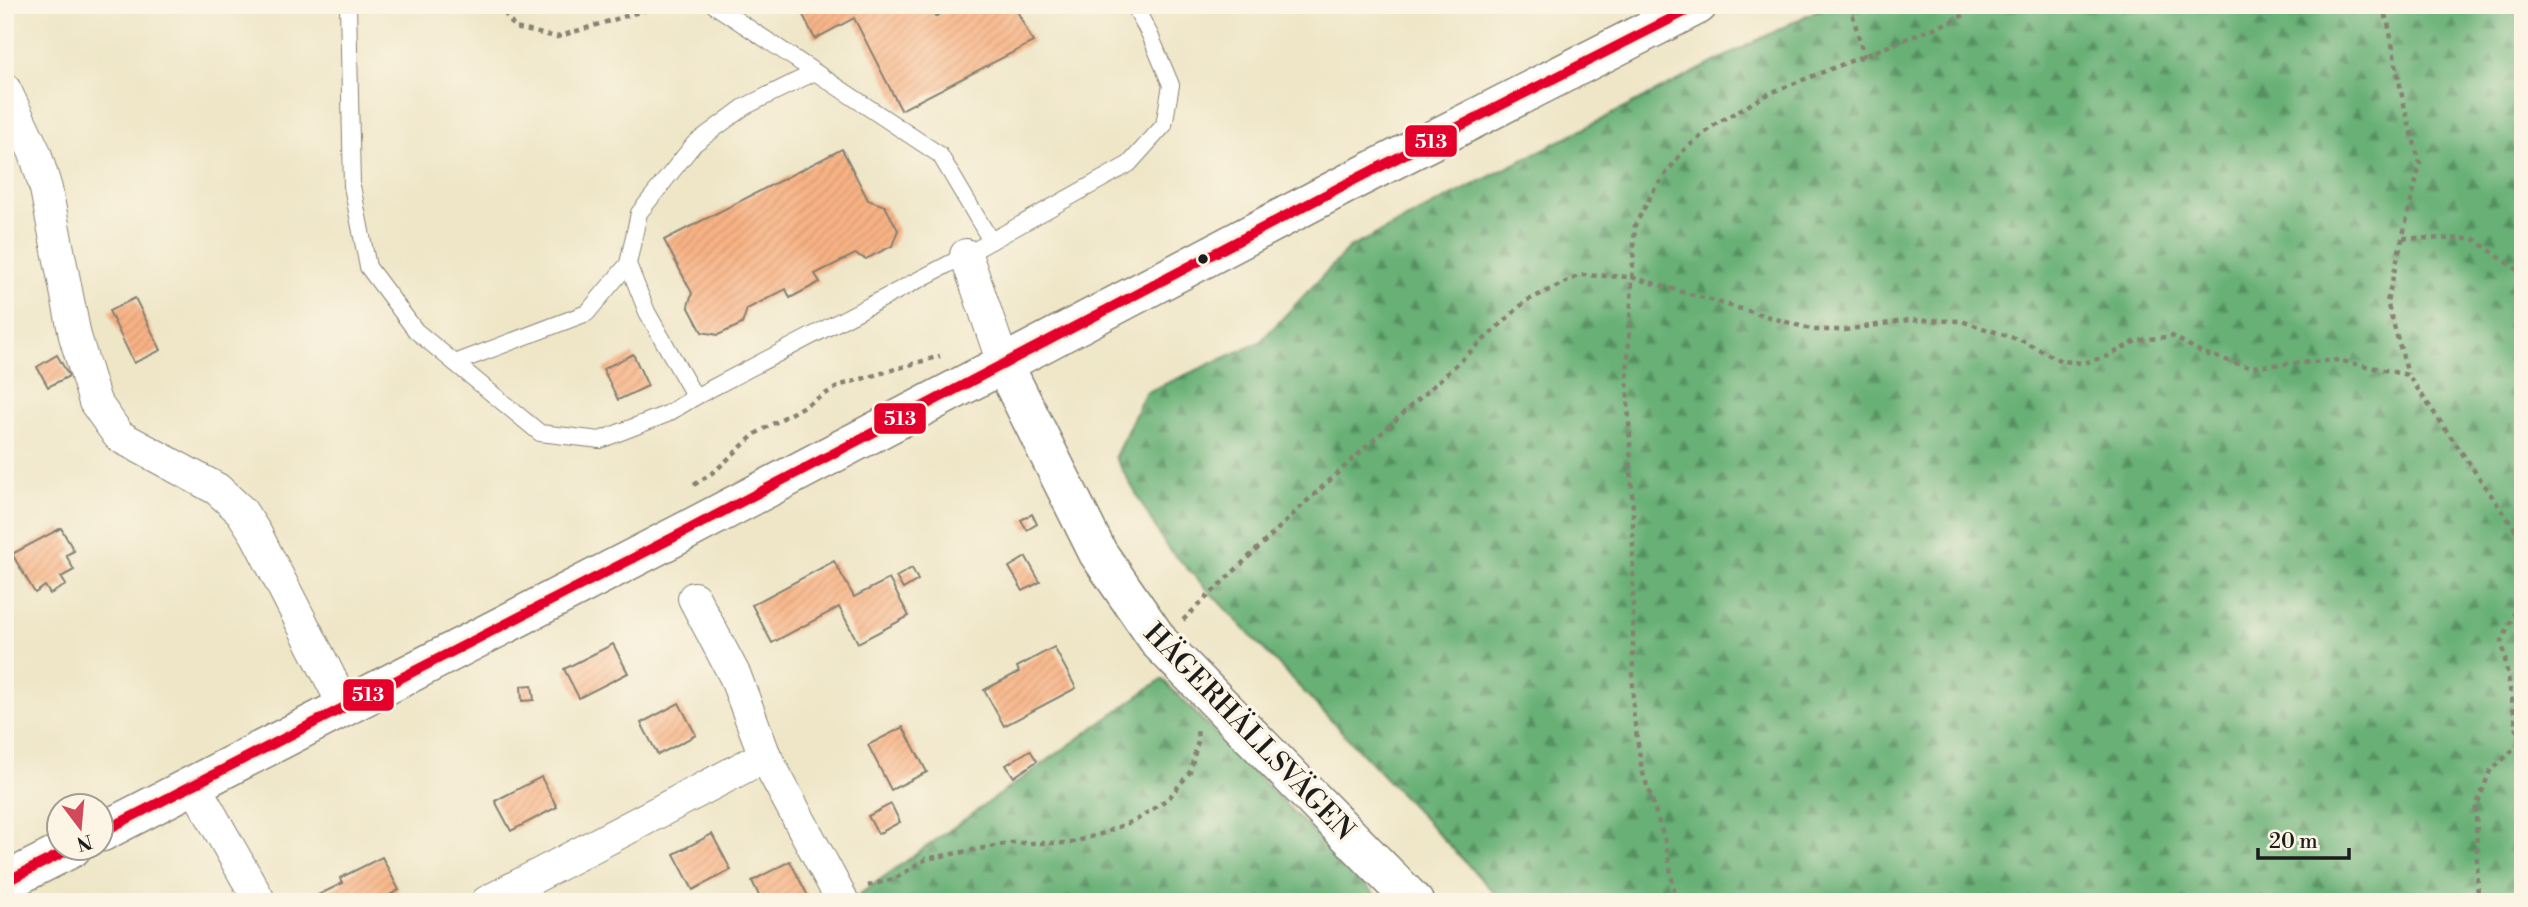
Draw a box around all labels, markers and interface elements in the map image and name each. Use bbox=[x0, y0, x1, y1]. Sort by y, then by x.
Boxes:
line badge: 513 bbox=[1404, 124, 1458, 158]
text: 513 bbox=[1415, 130, 1447, 154]
unlabelled marker bbox=[1196, 252, 1210, 266]
line badge: 513 bbox=[873, 402, 927, 435]
text: 513 bbox=[884, 407, 916, 431]
street label: HÄGERHÄLLSVÄGEN bbox=[1136, 615, 1363, 848]
line badge: 513 bbox=[342, 678, 395, 712]
text: 513 bbox=[352, 683, 384, 707]
north arrow bbox=[46, 792, 116, 862]
scale bar bbox=[2258, 816, 2350, 860]
text: N bbox=[74, 829, 95, 856]
text: 20 m bbox=[2269, 829, 2318, 855]

